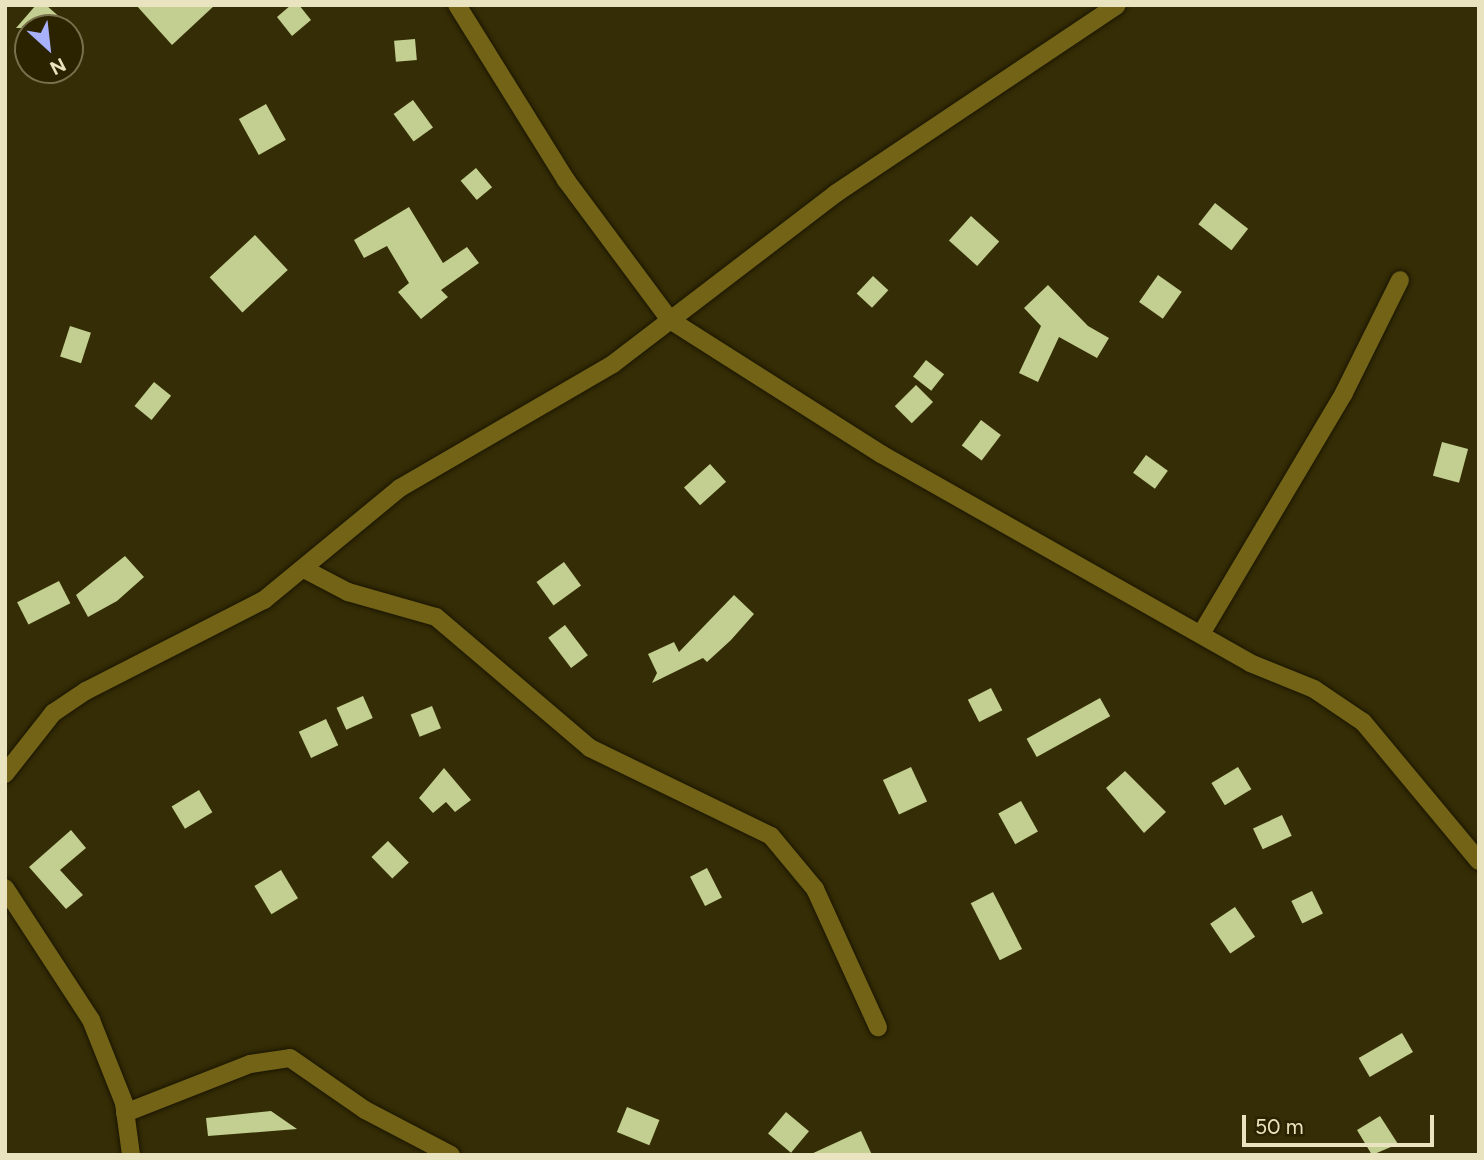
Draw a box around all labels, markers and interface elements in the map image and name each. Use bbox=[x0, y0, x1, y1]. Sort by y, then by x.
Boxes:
north arrow bbox=[14, 14, 84, 84]
text: N bbox=[46, 53, 70, 80]
scale bar bbox=[1246, 1100, 1438, 1144]
text: 50 m bbox=[1255, 1114, 1304, 1139]

